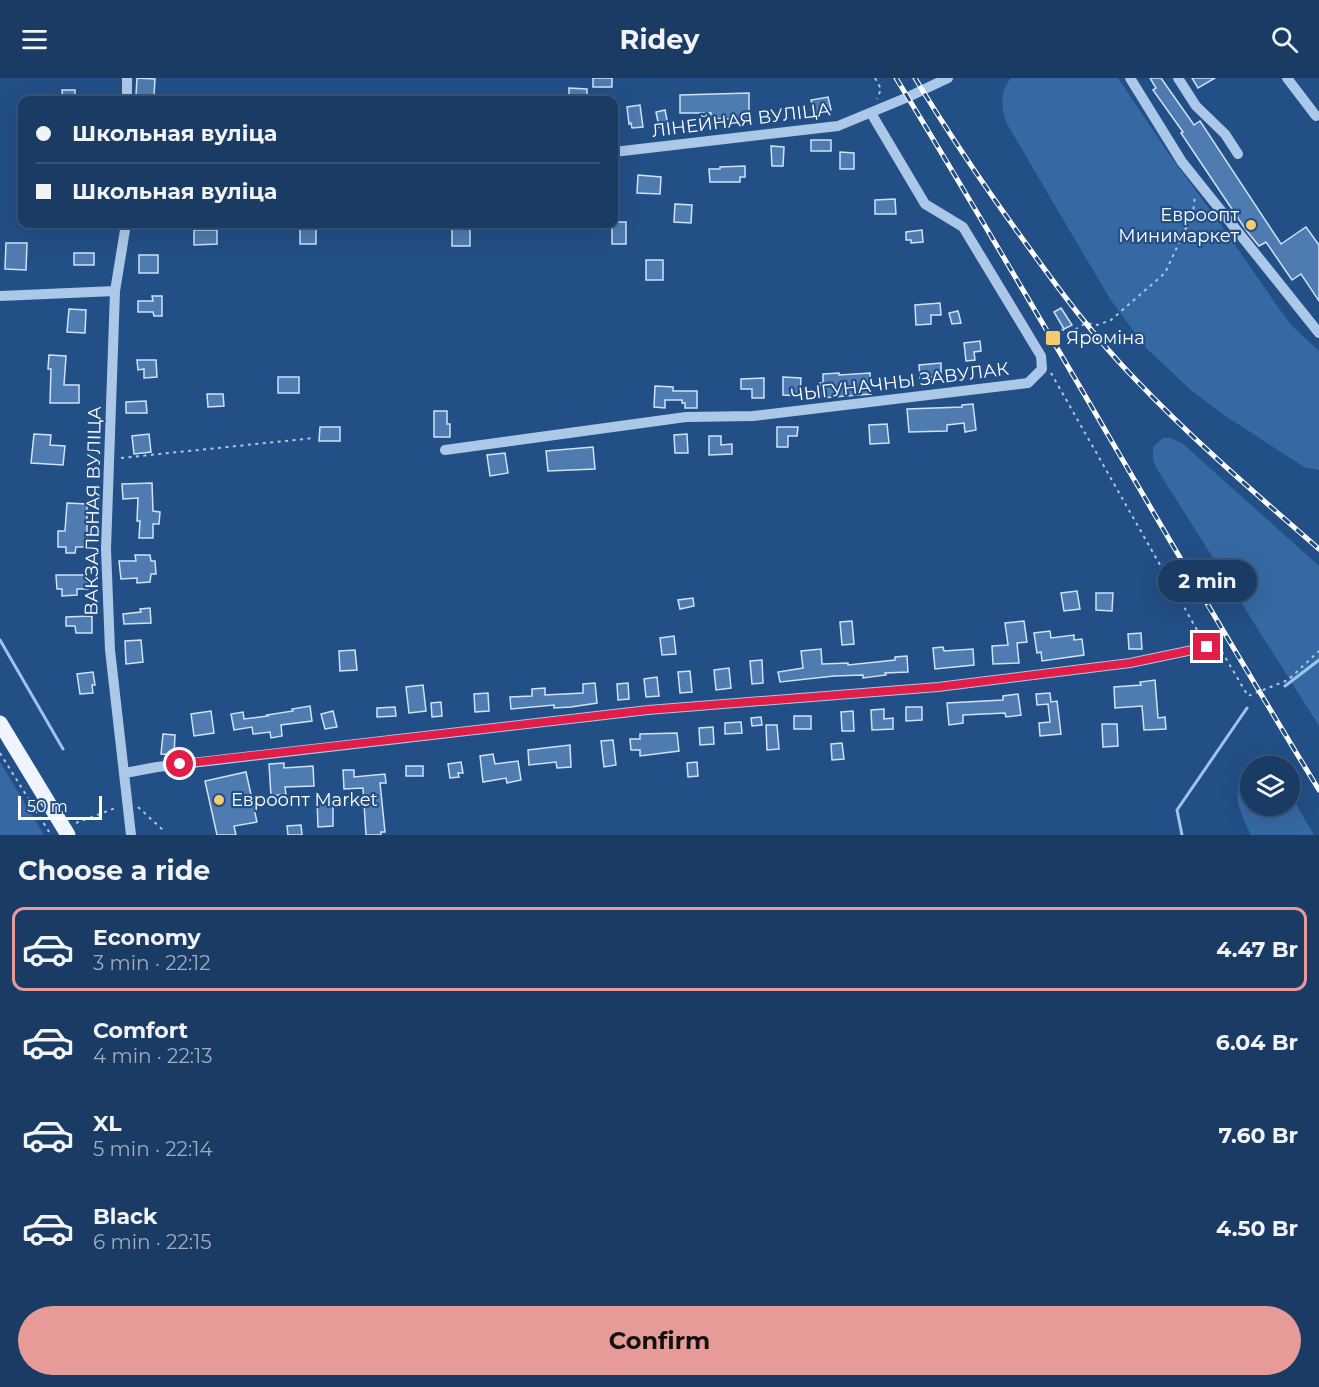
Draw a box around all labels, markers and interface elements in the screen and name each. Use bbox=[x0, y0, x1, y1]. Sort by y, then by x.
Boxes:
icon: menu bbox=[18, 23, 51, 56]
text: Ridey bbox=[620, 23, 699, 56]
icon: search bbox=[1268, 23, 1301, 56]
street label: ЛІНЕЙНАЯ ВУЛІЦА bbox=[650, 98, 832, 142]
text: Школьная вуліца bbox=[72, 120, 277, 147]
text: Школьная вуліца bbox=[72, 178, 277, 205]
place label: Евроопт Минимаркет bbox=[1118, 204, 1239, 247]
marker: Евроопт Минимаркет bbox=[1244, 218, 1258, 232]
place label: Яроміна bbox=[1066, 327, 1145, 349]
marker: Яроміна bbox=[1044, 329, 1062, 347]
street label: ЧЫГУНАЧНЫ ЗАВУЛАК bbox=[790, 358, 1011, 406]
street label: ВАКЗАЛЬНАЯ ВУЛІЦА bbox=[80, 406, 106, 616]
callout: 2 min bbox=[1158, 560, 1256, 602]
text: 2 min bbox=[1178, 569, 1237, 593]
route end bbox=[1193, 633, 1220, 660]
route start bbox=[166, 750, 193, 777]
map controls bbox=[1240, 756, 1300, 816]
button: layers bbox=[1240, 756, 1300, 816]
place label: Евроопт Market bbox=[231, 789, 378, 811]
scale bar bbox=[18, 793, 102, 820]
marker: Евроопт Market bbox=[212, 793, 226, 807]
text: 50 m bbox=[27, 797, 68, 816]
text: Choose a ride bbox=[18, 854, 210, 887]
icon: car bbox=[21, 922, 75, 976]
text: Economy bbox=[93, 924, 201, 951]
text: 4.47 Br bbox=[1216, 936, 1298, 963]
text: 3 min · 22:12 bbox=[93, 951, 211, 975]
icon: car bbox=[21, 1015, 75, 1069]
text: Comfort bbox=[93, 1017, 188, 1044]
text: 6.04 Br bbox=[1216, 1029, 1298, 1056]
text: 4 min · 22:13 bbox=[93, 1044, 213, 1068]
icon: car bbox=[21, 1108, 75, 1162]
text: XL bbox=[93, 1110, 122, 1137]
text: 7.60 Br bbox=[1218, 1122, 1298, 1149]
text: 5 min · 22:14 bbox=[93, 1137, 213, 1161]
icon: car bbox=[21, 1201, 75, 1255]
text: Black bbox=[93, 1203, 157, 1230]
text: 4.50 Br bbox=[1216, 1215, 1298, 1242]
text: 6 min · 22:15 bbox=[93, 1230, 212, 1254]
button: Confirm bbox=[18, 1306, 1301, 1375]

